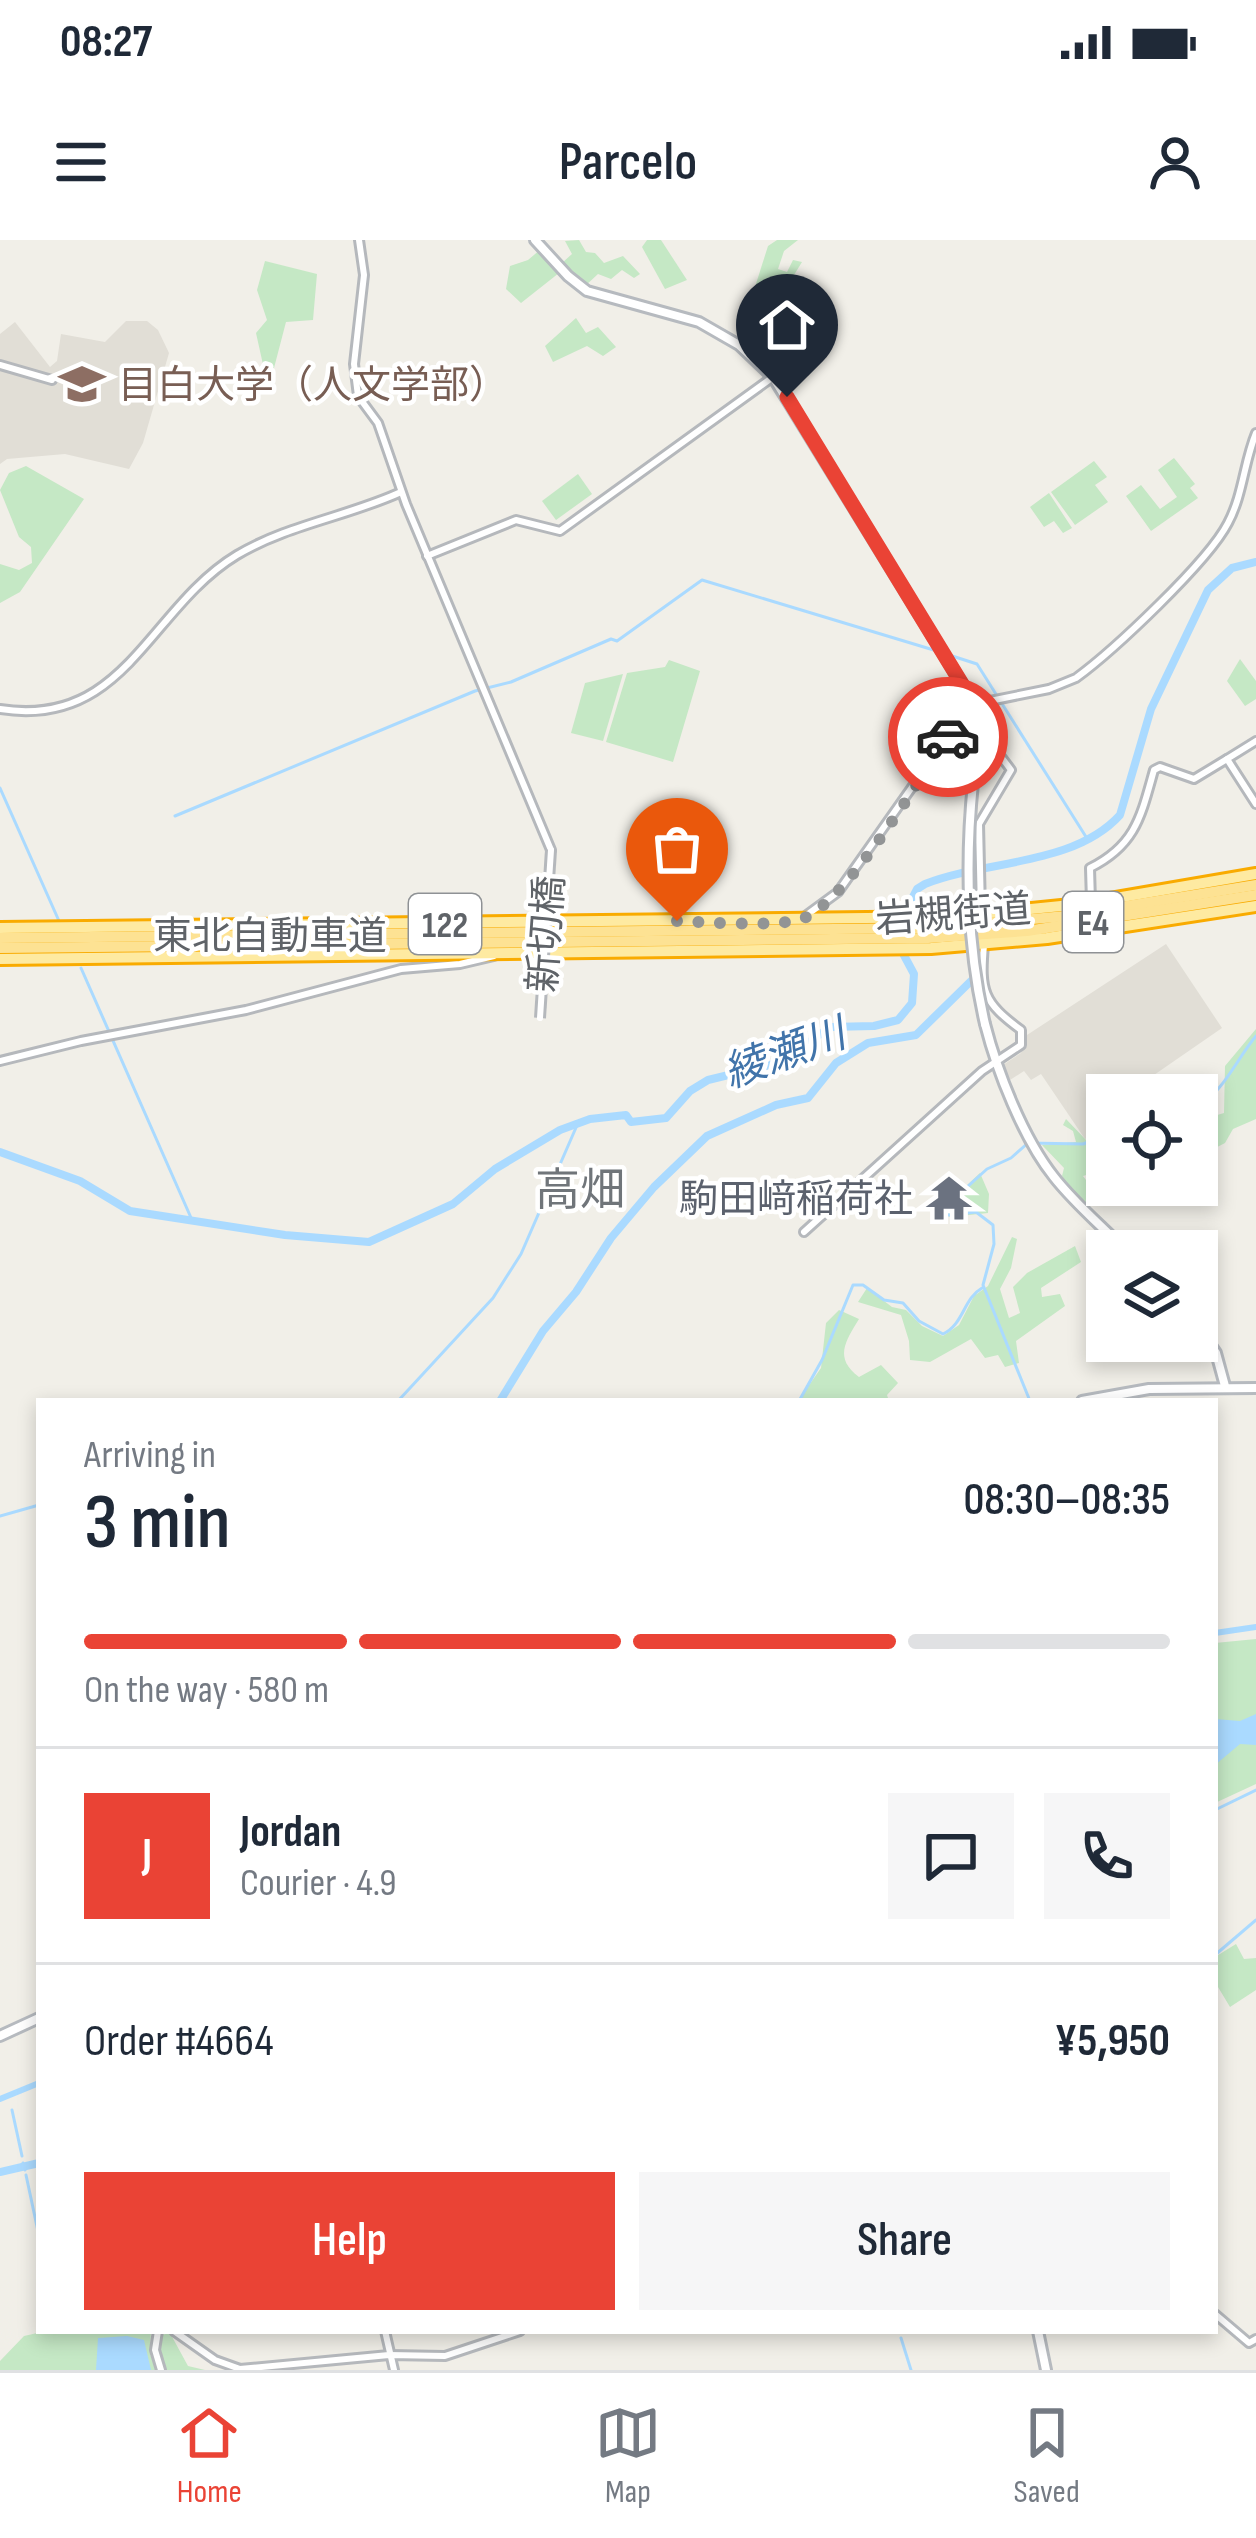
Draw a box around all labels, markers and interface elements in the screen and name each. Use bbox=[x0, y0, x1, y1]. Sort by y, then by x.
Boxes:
text: 08:27 bbox=[60, 15, 152, 70]
icon: menu bbox=[48, 129, 114, 195]
icon: person bbox=[1142, 129, 1208, 195]
text: Parcelo bbox=[559, 130, 697, 195]
pin bbox=[736, 274, 838, 397]
icon: home bbox=[754, 292, 820, 358]
school or university icon: 目白大学（人文学部） bbox=[57, 359, 107, 409]
place label: 目白大学（人文学部） bbox=[118, 363, 508, 410]
courier bbox=[888, 677, 1008, 797]
icon: car bbox=[915, 704, 981, 770]
pin bbox=[626, 798, 728, 921]
icon: bag bbox=[644, 816, 710, 882]
street label: 新切橋 bbox=[520, 874, 575, 994]
street label: 岩槻街道 bbox=[874, 887, 1033, 944]
road number: E4 bbox=[1063, 892, 1123, 952]
road number: 122 bbox=[409, 894, 481, 954]
street label: 東北自動車道 bbox=[153, 914, 387, 961]
water label: 綾瀬川 bbox=[717, 1007, 857, 1100]
map controls bbox=[1086, 1074, 1218, 1362]
button: locate bbox=[1086, 1074, 1218, 1206]
district label: 高畑 bbox=[535, 1164, 625, 1219]
temple icon: 駒田﨑稲荷社 bbox=[924, 1173, 974, 1223]
place label: 駒田﨑稲荷社 bbox=[679, 1177, 913, 1224]
button: layers bbox=[1086, 1230, 1218, 1362]
text: Arriving in bbox=[84, 1432, 216, 1479]
text: 08:30–08:35 bbox=[963, 1473, 1170, 1528]
text: 3 min bbox=[84, 1477, 231, 1570]
text: On the way · 580 m bbox=[84, 1667, 329, 1714]
button: chat bbox=[888, 1793, 1014, 1919]
button: phone bbox=[1044, 1793, 1170, 1919]
text: Jordan bbox=[240, 1805, 341, 1860]
text: J bbox=[142, 1828, 152, 1883]
text: Courier · 4.9 bbox=[240, 1860, 397, 1907]
text: Order #4664 bbox=[84, 2014, 274, 2069]
text: ¥5,950 bbox=[1054, 2014, 1170, 2069]
button: Help bbox=[84, 2172, 615, 2310]
button: Share bbox=[639, 2172, 1170, 2310]
tab: Home bbox=[176, 2400, 242, 2512]
tab: Map bbox=[595, 2400, 661, 2512]
tab: Saved bbox=[1014, 2400, 1080, 2512]

